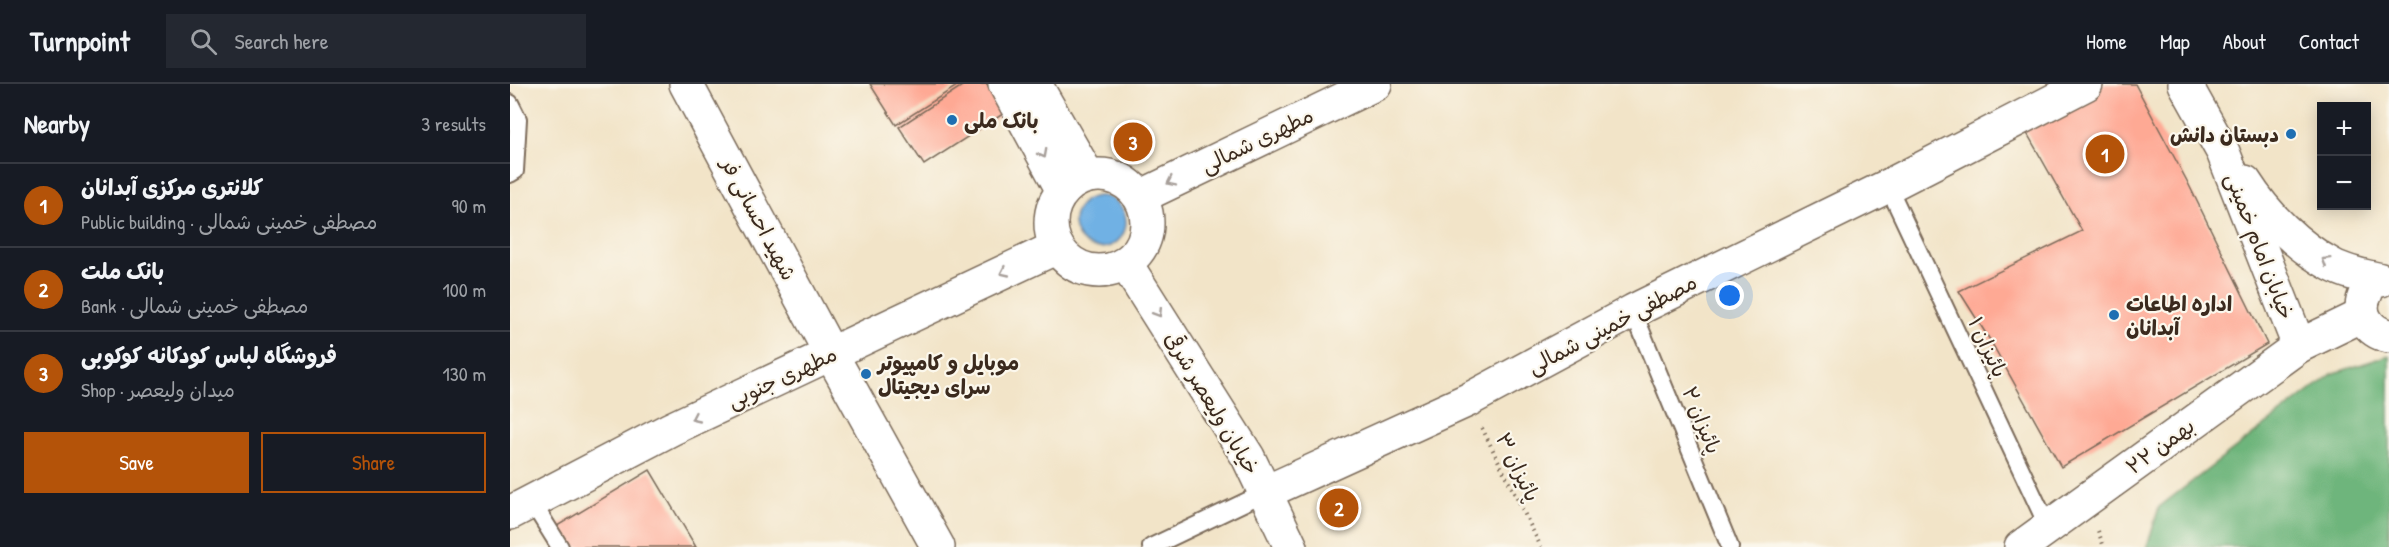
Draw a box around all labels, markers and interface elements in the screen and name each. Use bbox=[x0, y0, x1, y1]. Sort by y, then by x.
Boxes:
search box bbox=[166, 14, 586, 68]
text: Turnpoint bbox=[30, 22, 130, 60]
icon: search bbox=[187, 25, 220, 58]
text: Search here bbox=[235, 26, 329, 56]
text: Home bbox=[2086, 27, 2127, 56]
text: Map bbox=[2160, 27, 2190, 56]
text: About bbox=[2223, 27, 2266, 56]
text: Contact bbox=[2299, 27, 2359, 56]
street label: مطهری شمالی bbox=[1196, 100, 1318, 180]
map controls bbox=[2317, 102, 2371, 210]
button: + bbox=[2317, 102, 2371, 156]
text: Nearby bbox=[24, 106, 90, 141]
place label: بانک ملی bbox=[964, 106, 1038, 135]
text: 3 results bbox=[421, 110, 486, 137]
marker: بانک ملی bbox=[945, 113, 959, 127]
pin: 3 bbox=[1114, 120, 1152, 164]
place label: دبستان دانش bbox=[2170, 120, 2279, 149]
marker: دبستان دانش bbox=[2284, 127, 2298, 141]
pin: 1 bbox=[2086, 132, 2124, 176]
one-way arrow bbox=[1036, 148, 1047, 158]
street label: شهید احسانی فر bbox=[714, 151, 804, 285]
button: − bbox=[2317, 156, 2371, 210]
street label: خیابان امام خمینی bbox=[2217, 169, 2301, 324]
text: کلانتری مرکزی آبدانان bbox=[81, 172, 263, 202]
one-way arrow bbox=[1167, 174, 1178, 186]
text: 1 bbox=[40, 192, 47, 219]
text: 90 m bbox=[452, 192, 486, 219]
text: Public building · مصطفی خمینی شمالی bbox=[81, 208, 377, 235]
text: بانک ملت bbox=[81, 256, 164, 286]
one-way arrow bbox=[2322, 256, 2332, 268]
one-way arrow bbox=[1000, 265, 1011, 277]
street label: مصطفی خمینی شمالی bbox=[1522, 267, 1702, 381]
text: 2 bbox=[39, 276, 48, 303]
text: 100 m bbox=[443, 276, 486, 303]
your location bbox=[1715, 281, 1744, 310]
place label: اداره اطاعات آبدانان bbox=[2126, 289, 2232, 342]
text: Bank · مصطفی خمینی شمالی bbox=[81, 292, 308, 319]
one-way arrow bbox=[1150, 307, 1162, 317]
marker: اداره اطاعات آبدانان bbox=[2107, 308, 2121, 322]
street label: پائیزان ۱ bbox=[1961, 312, 2015, 382]
street label: خیابان ولیعصر شرقی bbox=[1158, 326, 1266, 480]
street label: مطهری جنوبی bbox=[722, 339, 842, 415]
text: فروشگاه لباس کودکانه کوکوبی bbox=[81, 340, 337, 370]
place label: موبایل و کامپیوتر سرای دیجیتال bbox=[876, 348, 1019, 401]
text: 3 bbox=[39, 360, 48, 387]
text: 130 m bbox=[443, 360, 486, 387]
marker: موبایل و کامپیوتر سرای دیجیتال bbox=[859, 367, 873, 381]
text: Shop · میدان ولیعصر bbox=[81, 376, 235, 403]
street label: پائیزان ۲ bbox=[1675, 382, 1729, 458]
one-way arrow bbox=[690, 410, 701, 422]
street label: ۲۲ بهمن bbox=[2120, 411, 2200, 481]
street label: پائیزان ۳ bbox=[1489, 428, 1547, 506]
button: Save bbox=[24, 432, 249, 493]
button: Share bbox=[261, 432, 486, 493]
pin: 2 bbox=[1320, 486, 1358, 530]

